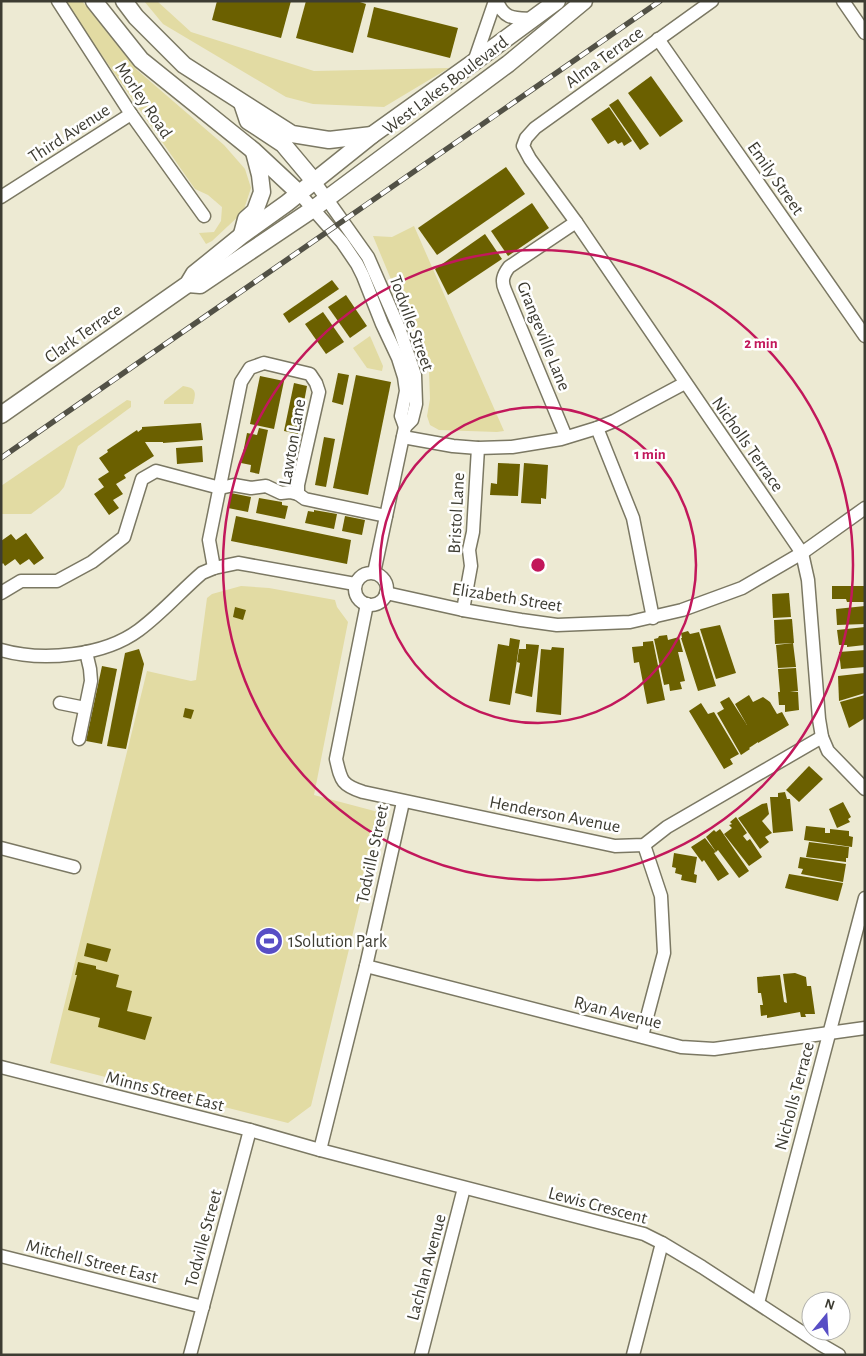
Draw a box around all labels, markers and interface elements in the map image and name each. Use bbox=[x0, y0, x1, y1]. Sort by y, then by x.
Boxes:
street label: Alma Terrace bbox=[562, 24, 647, 92]
street label: West Lakes Boulevard bbox=[380, 33, 511, 139]
street label: Morley Road bbox=[111, 59, 175, 142]
street label: Third Avenue bbox=[26, 101, 113, 167]
street label: Emily Street bbox=[744, 139, 807, 219]
street label: Todville Street bbox=[385, 273, 437, 374]
street label: Grangeville Lane bbox=[513, 279, 573, 393]
street label: Clark Terrace bbox=[42, 301, 126, 367]
text: 2 min bbox=[744, 336, 778, 351]
street label: Nicholls Terrace bbox=[708, 394, 786, 495]
street label: Lawton Lane bbox=[277, 398, 309, 487]
text: 1 min bbox=[634, 447, 666, 462]
street label: Bristol Lane bbox=[446, 472, 468, 554]
centre of rings bbox=[529, 556, 547, 574]
street label: Elizabeth Street bbox=[451, 580, 563, 616]
street label: Henderson Avenue bbox=[488, 793, 622, 837]
street label: Todville Street bbox=[354, 803, 392, 905]
sports icon: 1Solution Park bbox=[254, 926, 284, 956]
place label: 1Solution Park bbox=[288, 933, 388, 951]
street label: Ryan Avenue bbox=[572, 993, 664, 1033]
street label: Nicholls Terrace bbox=[772, 1040, 818, 1152]
street label: Minns Street East bbox=[104, 1069, 226, 1115]
street label: Lewis Crescent bbox=[546, 1184, 649, 1228]
street label: Todville Street bbox=[182, 1187, 226, 1289]
street label: Lachlan Avenue bbox=[404, 1212, 450, 1322]
street label: Mitchell Street East bbox=[24, 1237, 160, 1287]
north arrow bbox=[801, 1291, 851, 1341]
text: N bbox=[823, 1296, 837, 1313]

